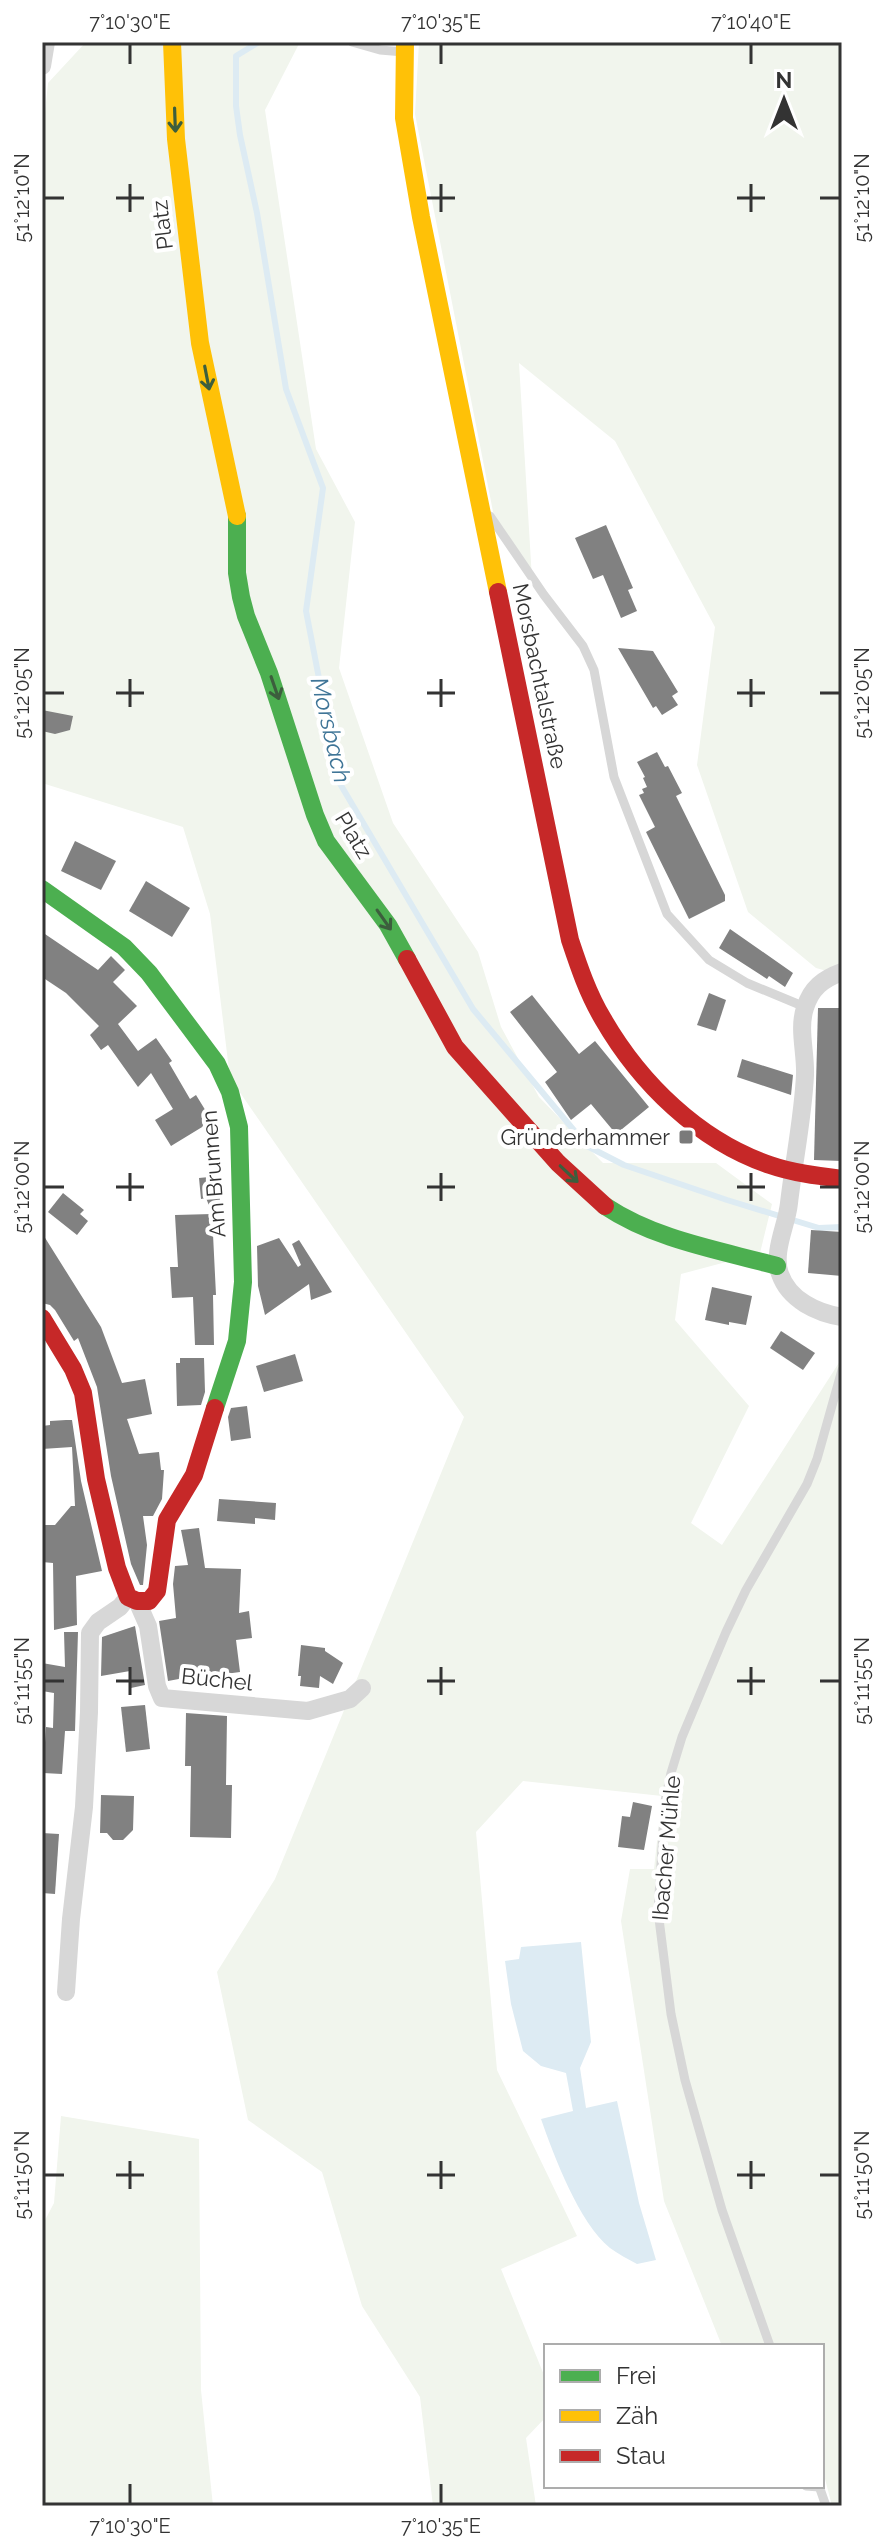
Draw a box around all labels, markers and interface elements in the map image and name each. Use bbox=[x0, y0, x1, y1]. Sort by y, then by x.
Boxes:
text: 7°10'30"E bbox=[89, 10, 171, 34]
text: 7°10'35"E bbox=[401, 10, 481, 34]
text: 7°10'40"E bbox=[711, 10, 791, 34]
north arrow bbox=[744, 60, 824, 140]
text: N bbox=[776, 67, 792, 93]
one-way arrow bbox=[168, 106, 183, 133]
text: 51°12'10"N bbox=[10, 153, 34, 243]
text: 51°12'10"N bbox=[850, 153, 874, 243]
street label: Platz bbox=[146, 199, 178, 251]
one-way arrow bbox=[200, 365, 215, 390]
street label: Morsbachtalstraße bbox=[508, 581, 572, 771]
text: 51°12'05"N bbox=[10, 647, 34, 739]
text: 51°12'05"N bbox=[850, 647, 874, 739]
water label: Morsbach bbox=[305, 674, 357, 786]
one-way arrow bbox=[268, 675, 283, 700]
street label: Platz bbox=[330, 807, 378, 863]
one-way arrow bbox=[376, 909, 392, 931]
street label: Am Brunnen bbox=[196, 1109, 230, 1239]
place label: Gründerhammer bbox=[500, 1124, 670, 1150]
marker: Gründerhammer bbox=[677, 1128, 695, 1146]
text: 51°12'00"N bbox=[10, 1141, 34, 1233]
text: 51°12'00"N bbox=[850, 1141, 874, 1233]
one-way arrow bbox=[559, 1164, 579, 1183]
text: 51°11'55"N bbox=[10, 1637, 34, 1725]
text: 51°11'55"N bbox=[850, 1637, 874, 1725]
street label: Büchel bbox=[180, 1662, 254, 1696]
street label: Ibacher Mühle bbox=[647, 1774, 685, 1922]
text: 51°11'50"N bbox=[10, 2131, 34, 2219]
text: 51°11'50"N bbox=[850, 2131, 874, 2219]
legend bbox=[544, 2344, 824, 2488]
text: Frei bbox=[616, 2361, 657, 2390]
text: Zäh bbox=[616, 2401, 658, 2430]
text: Stau bbox=[616, 2441, 666, 2470]
text: 7°10'30"E bbox=[89, 2514, 171, 2538]
text: 7°10'35"E bbox=[401, 2514, 481, 2538]

